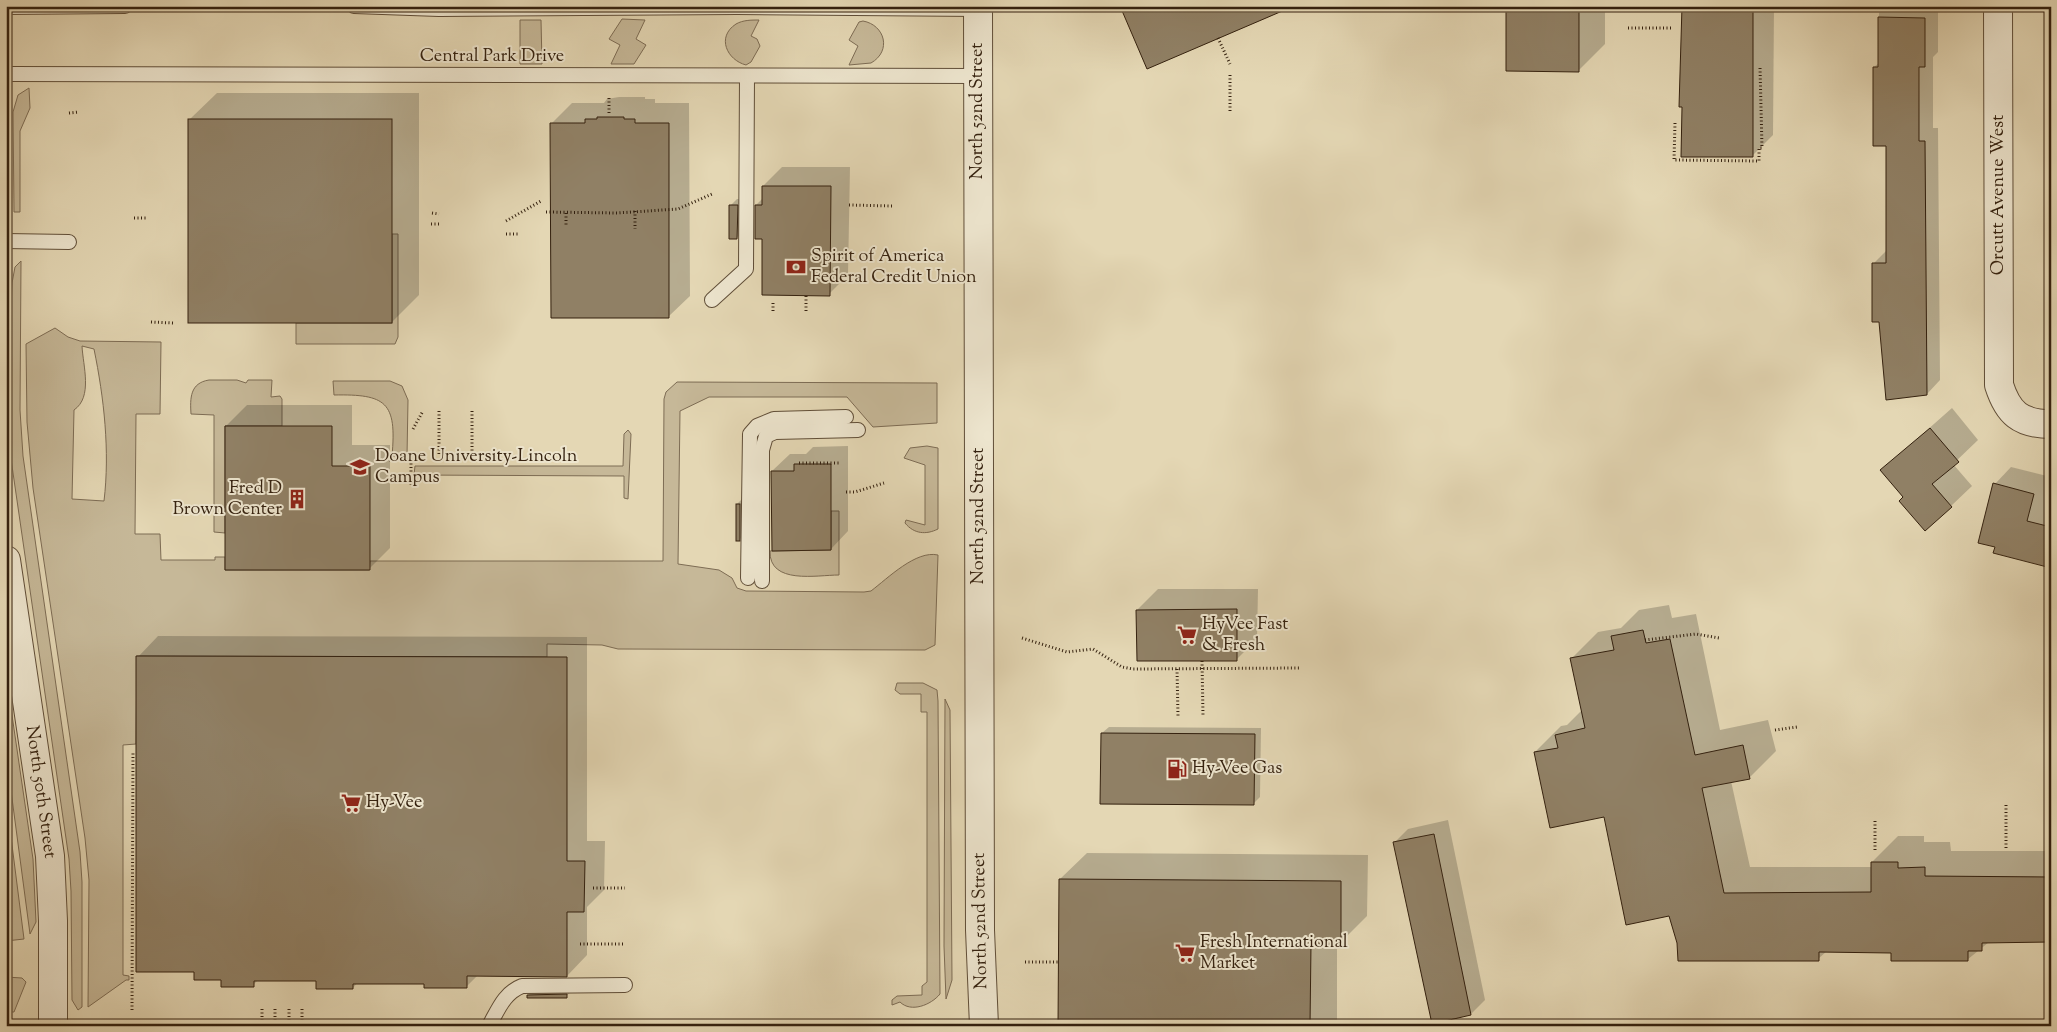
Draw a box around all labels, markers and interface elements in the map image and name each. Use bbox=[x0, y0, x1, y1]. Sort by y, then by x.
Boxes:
street label: North 52nd Street bbox=[965, 43, 991, 179]
street label: Central Park Drive bbox=[420, 44, 564, 70]
street label: Orcutt Avenue West bbox=[1986, 115, 2012, 275]
place label: Spirit of America Federal Credit Union bbox=[811, 244, 977, 291]
bank icon: Spirit of America Federal Credit Union bbox=[785, 256, 807, 278]
place label: Doane University-Lincoln Campus bbox=[375, 444, 578, 491]
street label: North 52nd Street bbox=[966, 448, 992, 584]
school or university icon: Doane University-Lincoln Campus bbox=[349, 456, 371, 478]
place label: Fred D Brown Center bbox=[173, 476, 282, 523]
building icon: Fred D Brown Center bbox=[286, 488, 308, 510]
place label: HyVee Fast & Fresh bbox=[1202, 612, 1289, 659]
supermarket icon: HyVee Fast & Fresh bbox=[1176, 624, 1198, 646]
street label: North 50th Street bbox=[18, 724, 62, 860]
place label: Hy-Vee Gas bbox=[1192, 756, 1282, 782]
fuel station icon: Hy-Vee Gas bbox=[1166, 758, 1188, 780]
place label: Hy-Vee bbox=[366, 790, 422, 816]
supermarket icon: Hy-Vee bbox=[340, 792, 362, 814]
street label: North 52nd Street bbox=[967, 852, 995, 990]
place label: Fresh International Market bbox=[1200, 930, 1348, 977]
supermarket icon: Fresh International Market bbox=[1174, 942, 1196, 964]

